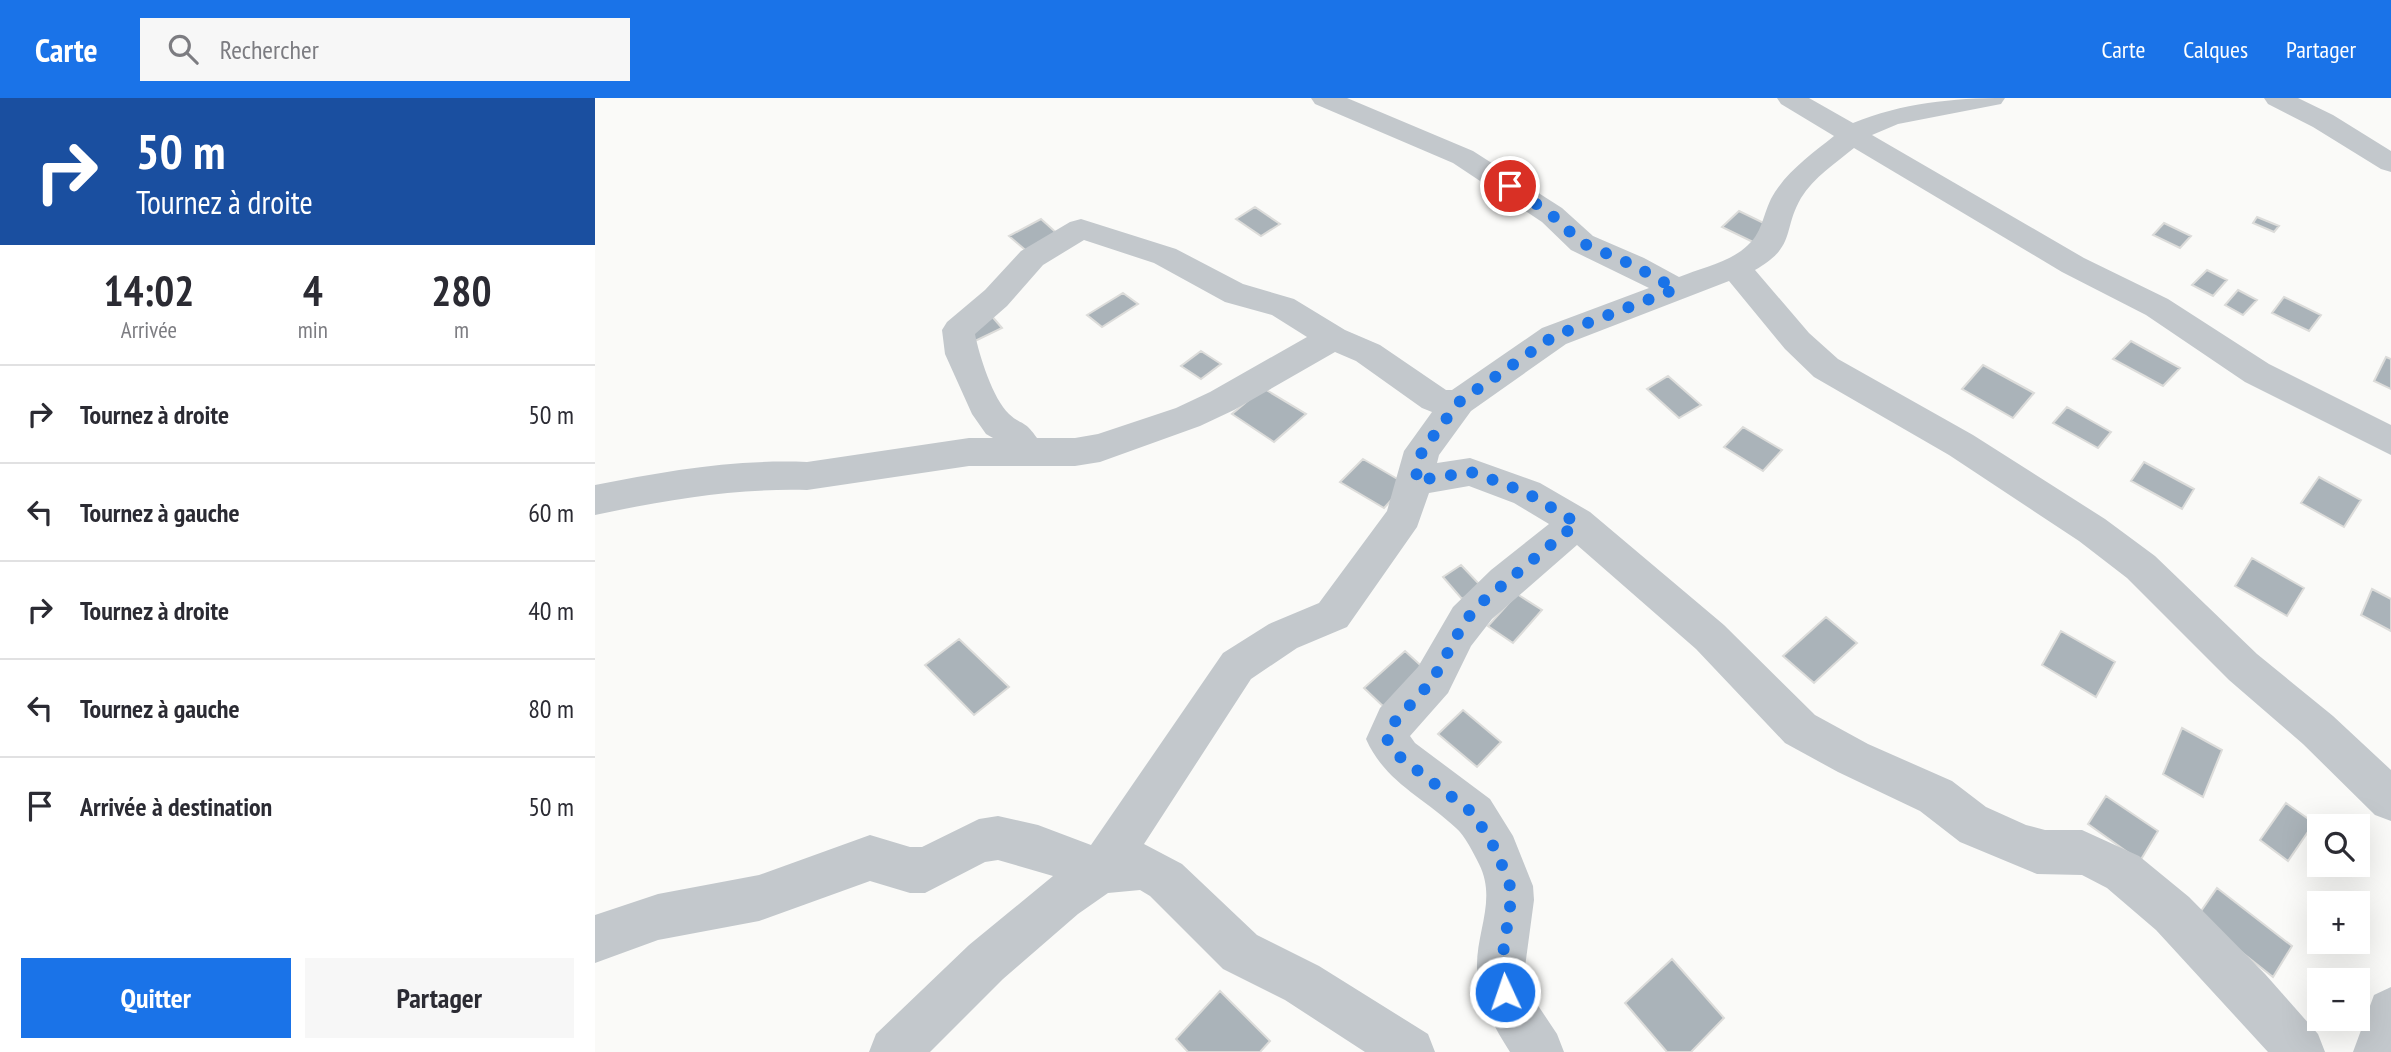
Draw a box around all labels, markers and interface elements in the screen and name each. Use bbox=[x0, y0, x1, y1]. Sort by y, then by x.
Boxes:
search box bbox=[140, 18, 630, 81]
text: Carte bbox=[35, 28, 98, 71]
icon: search bbox=[164, 30, 202, 68]
text: Rechercher bbox=[220, 33, 319, 66]
text: Carte bbox=[2102, 34, 2145, 65]
text: Calques bbox=[2183, 34, 2248, 65]
text: Partager bbox=[2286, 34, 2356, 65]
text: 50 m bbox=[136, 119, 225, 183]
icon: right bbox=[21, 126, 112, 217]
pin bbox=[1480, 156, 1540, 216]
icon: arrive bbox=[1491, 167, 1529, 205]
text: Tournez à droite bbox=[136, 181, 313, 223]
text: 14:02 bbox=[103, 263, 194, 318]
text: 4 bbox=[303, 263, 323, 318]
text: 280 bbox=[431, 263, 492, 318]
text: Arrivée bbox=[121, 315, 177, 344]
text: min bbox=[298, 315, 328, 344]
text: m bbox=[454, 315, 469, 344]
icon: right bbox=[21, 395, 59, 433]
text: Tournez à droite bbox=[80, 398, 229, 431]
text: 50 m bbox=[528, 398, 574, 431]
icon: left bbox=[21, 493, 59, 531]
text: Tournez à gauche bbox=[80, 496, 240, 529]
text: 60 m bbox=[528, 496, 574, 529]
icon: right bbox=[21, 591, 59, 629]
text: Tournez à droite bbox=[80, 594, 229, 627]
text: 40 m bbox=[528, 594, 574, 627]
icon: left bbox=[21, 689, 59, 727]
text: Tournez à gauche bbox=[80, 692, 240, 725]
text: 80 m bbox=[528, 692, 574, 725]
icon: arrive bbox=[21, 787, 59, 825]
text: Arrivée à destination bbox=[80, 790, 272, 823]
text: 50 m bbox=[528, 790, 574, 823]
map controls bbox=[2307, 814, 2370, 1031]
button: search bbox=[2307, 814, 2370, 877]
button: + bbox=[2307, 891, 2370, 954]
position arrow bbox=[1468, 955, 1542, 1029]
button: Quitter bbox=[21, 958, 291, 1038]
button: Partager bbox=[305, 958, 574, 1038]
button: − bbox=[2307, 968, 2370, 1031]

